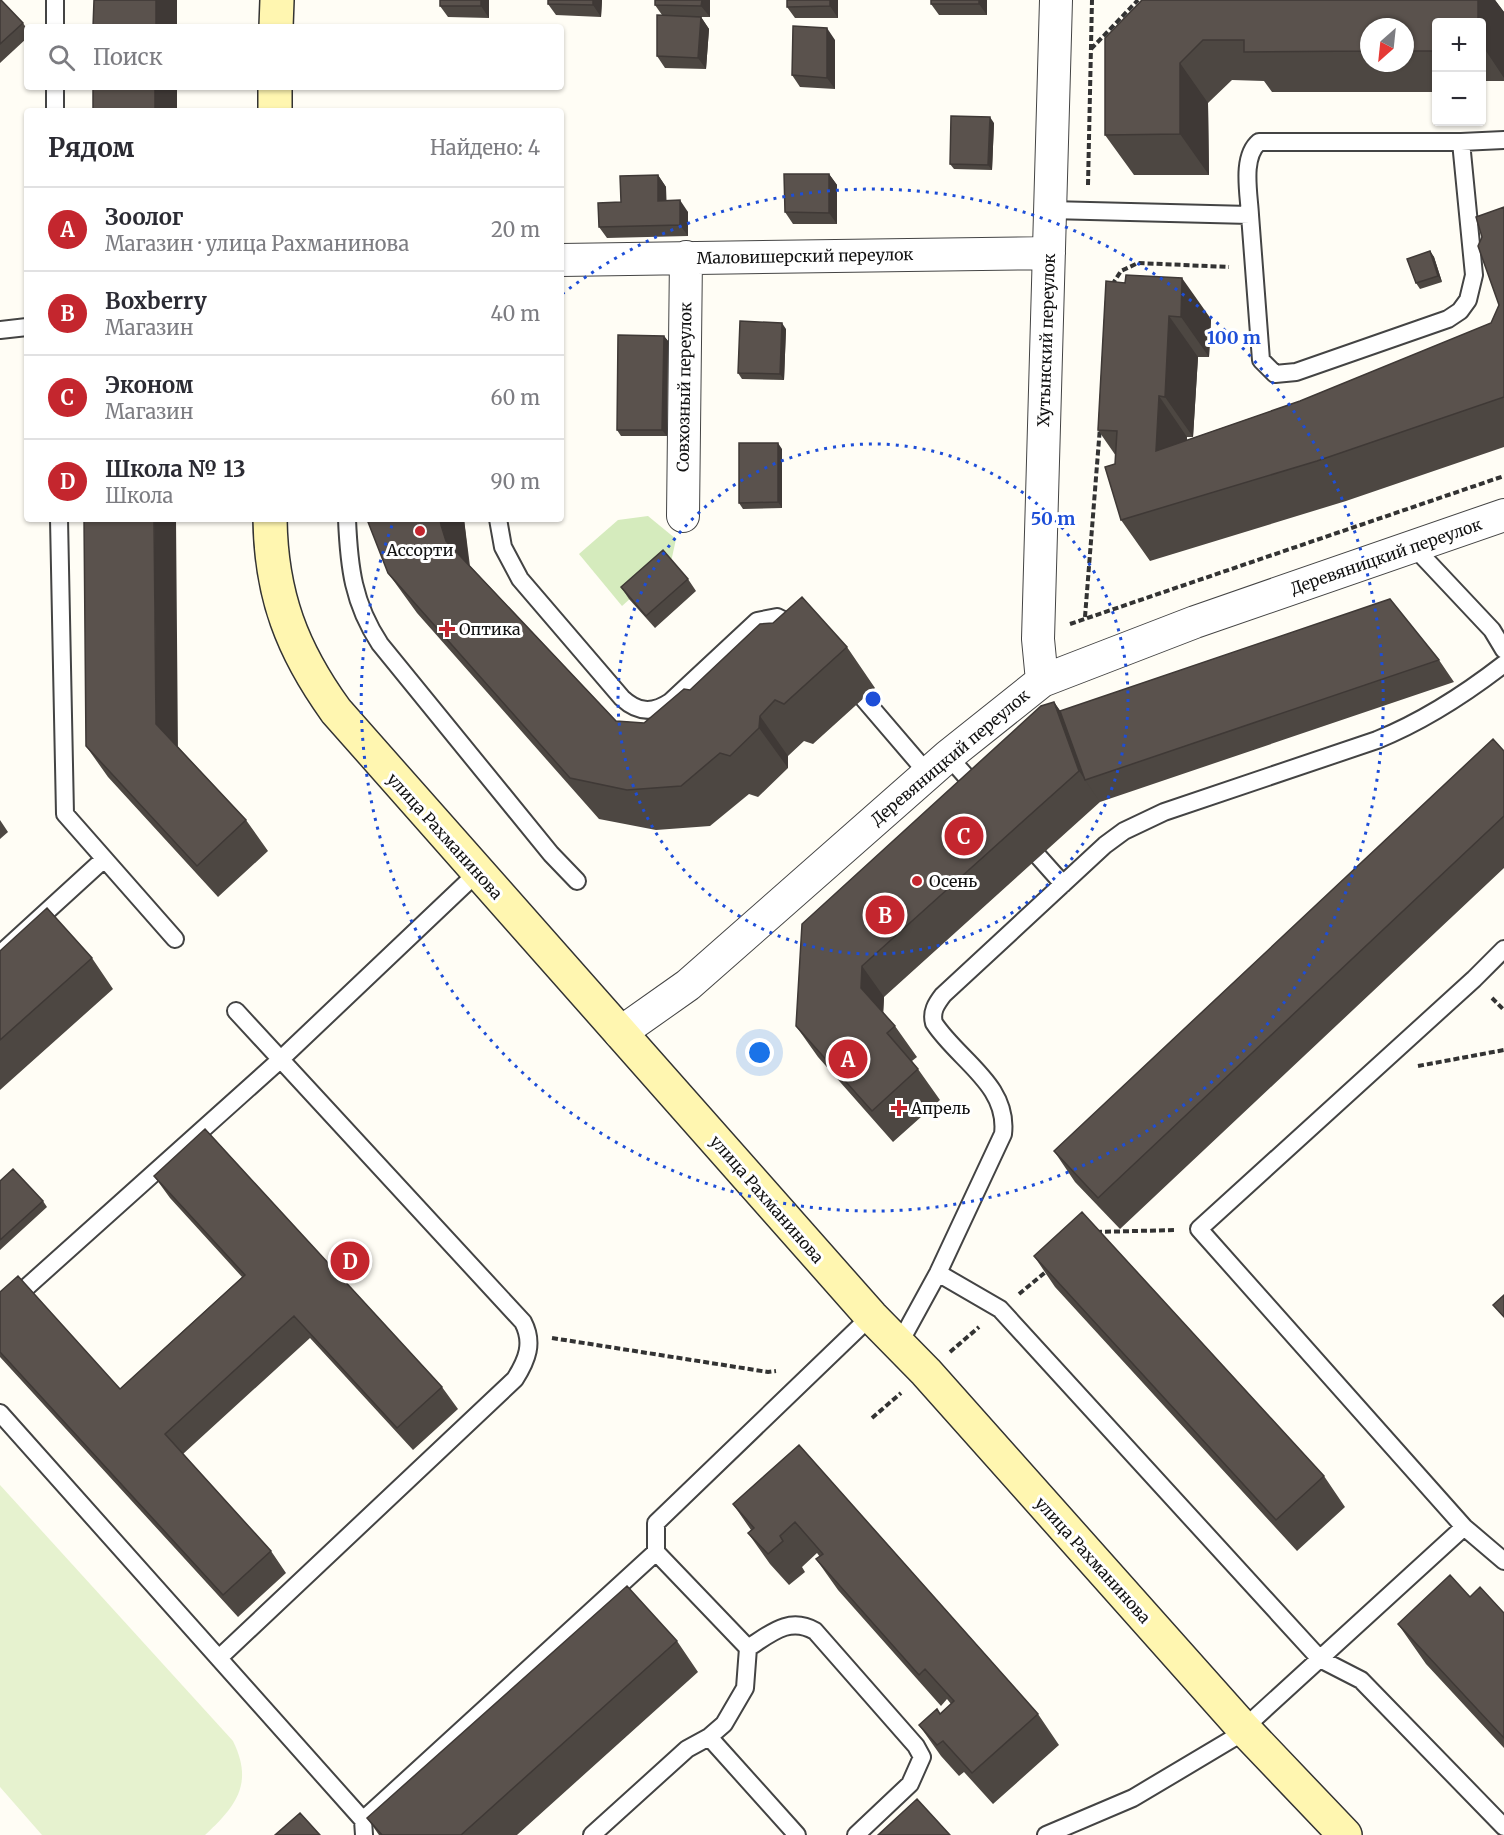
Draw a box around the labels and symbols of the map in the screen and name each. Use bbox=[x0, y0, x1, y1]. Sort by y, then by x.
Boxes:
north arrow bbox=[1360, 18, 1414, 72]
street label: Маловишерский переулок bbox=[696, 244, 914, 268]
street label: Хутынский переулок bbox=[1033, 253, 1059, 427]
street label: Совхозный переулок bbox=[673, 302, 695, 472]
text: 100 m bbox=[1207, 326, 1261, 349]
text: 50 m bbox=[1031, 507, 1075, 530]
street label: Деревяницкий переулок bbox=[1288, 514, 1484, 598]
marker: Ассорти bbox=[413, 524, 427, 538]
place label: Ассорти bbox=[386, 540, 453, 560]
place label: Оптика bbox=[459, 619, 521, 639]
marker: Оптика bbox=[440, 622, 454, 636]
street label: Деревяницкий переулок bbox=[867, 685, 1033, 829]
centre of rings bbox=[863, 689, 883, 709]
street label: улица Рахманинова bbox=[383, 769, 507, 904]
pin: C bbox=[944, 814, 984, 858]
place label: Осень bbox=[929, 871, 977, 891]
marker: Осень bbox=[910, 874, 924, 888]
pin: B bbox=[866, 892, 904, 938]
pin: A bbox=[828, 1036, 868, 1082]
your location bbox=[745, 1038, 774, 1067]
place label: Апрель bbox=[910, 1098, 970, 1118]
marker: Апрель bbox=[892, 1101, 906, 1115]
street label: улица Рахманинова bbox=[706, 1131, 828, 1267]
pin: D bbox=[330, 1238, 370, 1284]
street label: улица Рахманинова bbox=[1031, 1493, 1155, 1628]

